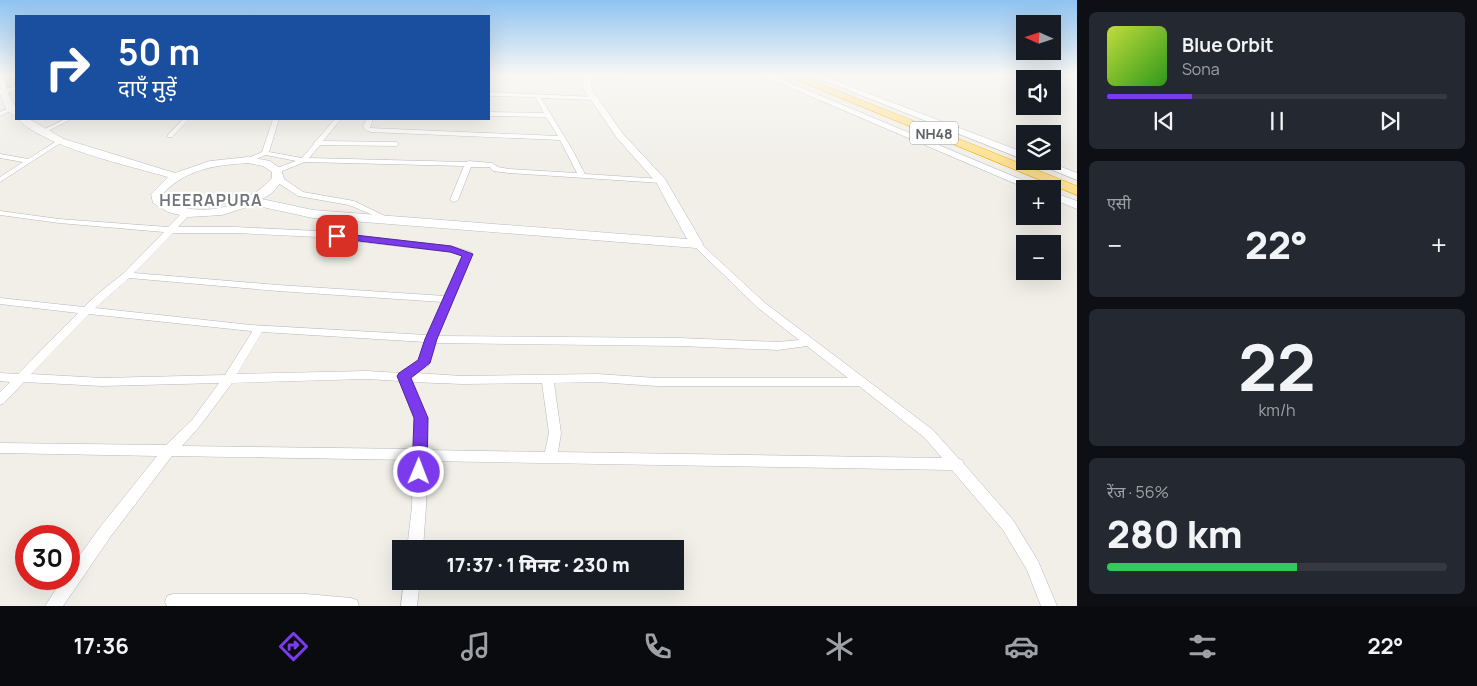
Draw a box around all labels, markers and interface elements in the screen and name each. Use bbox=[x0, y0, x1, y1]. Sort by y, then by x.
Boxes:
north arrow bbox=[1016, 15, 1061, 60]
map controls bbox=[1016, 15, 1061, 280]
text: 50 m bbox=[118, 28, 200, 76]
text: Blue Orbit bbox=[1182, 32, 1274, 58]
icon: right bbox=[35, 35, 100, 100]
text: Sona bbox=[1182, 58, 1220, 80]
button: sound bbox=[1016, 70, 1061, 115]
text: दाएँ मुड़ें bbox=[118, 73, 177, 103]
icon: previous bbox=[1150, 107, 1178, 135]
icon: pause bbox=[1263, 107, 1291, 135]
icon: next bbox=[1376, 107, 1404, 135]
road number: NH48 bbox=[910, 122, 958, 144]
button: layers bbox=[1016, 125, 1061, 170]
button: + bbox=[1016, 180, 1061, 225]
district label: HEERAPURA bbox=[159, 189, 263, 211]
text: एसी bbox=[1107, 192, 1131, 214]
pin bbox=[316, 215, 358, 257]
text: 22° bbox=[1245, 218, 1308, 270]
icon: arrive bbox=[323, 222, 351, 250]
text: − bbox=[1107, 226, 1122, 264]
text: + bbox=[1431, 226, 1447, 264]
button: − bbox=[1016, 235, 1061, 280]
text: 22 bbox=[1238, 322, 1316, 411]
text: km/h bbox=[1258, 399, 1296, 421]
position arrow bbox=[392, 445, 444, 497]
text: रेंज · 56% bbox=[1107, 481, 1169, 503]
text: 280 km bbox=[1107, 507, 1243, 559]
speed limit sign: 30 bbox=[15, 525, 80, 590]
text: 17:37 · 1 मिनट · 230 m bbox=[446, 552, 630, 578]
icon: directions bbox=[276, 629, 311, 664]
icon: music bbox=[458, 629, 493, 664]
icon: phone bbox=[640, 629, 675, 664]
icon: climate bbox=[822, 629, 857, 664]
icon: car bbox=[1004, 629, 1039, 664]
icon: filters bbox=[1185, 629, 1220, 664]
text: 17:36 bbox=[73, 631, 129, 661]
text: 22° bbox=[1367, 631, 1404, 661]

